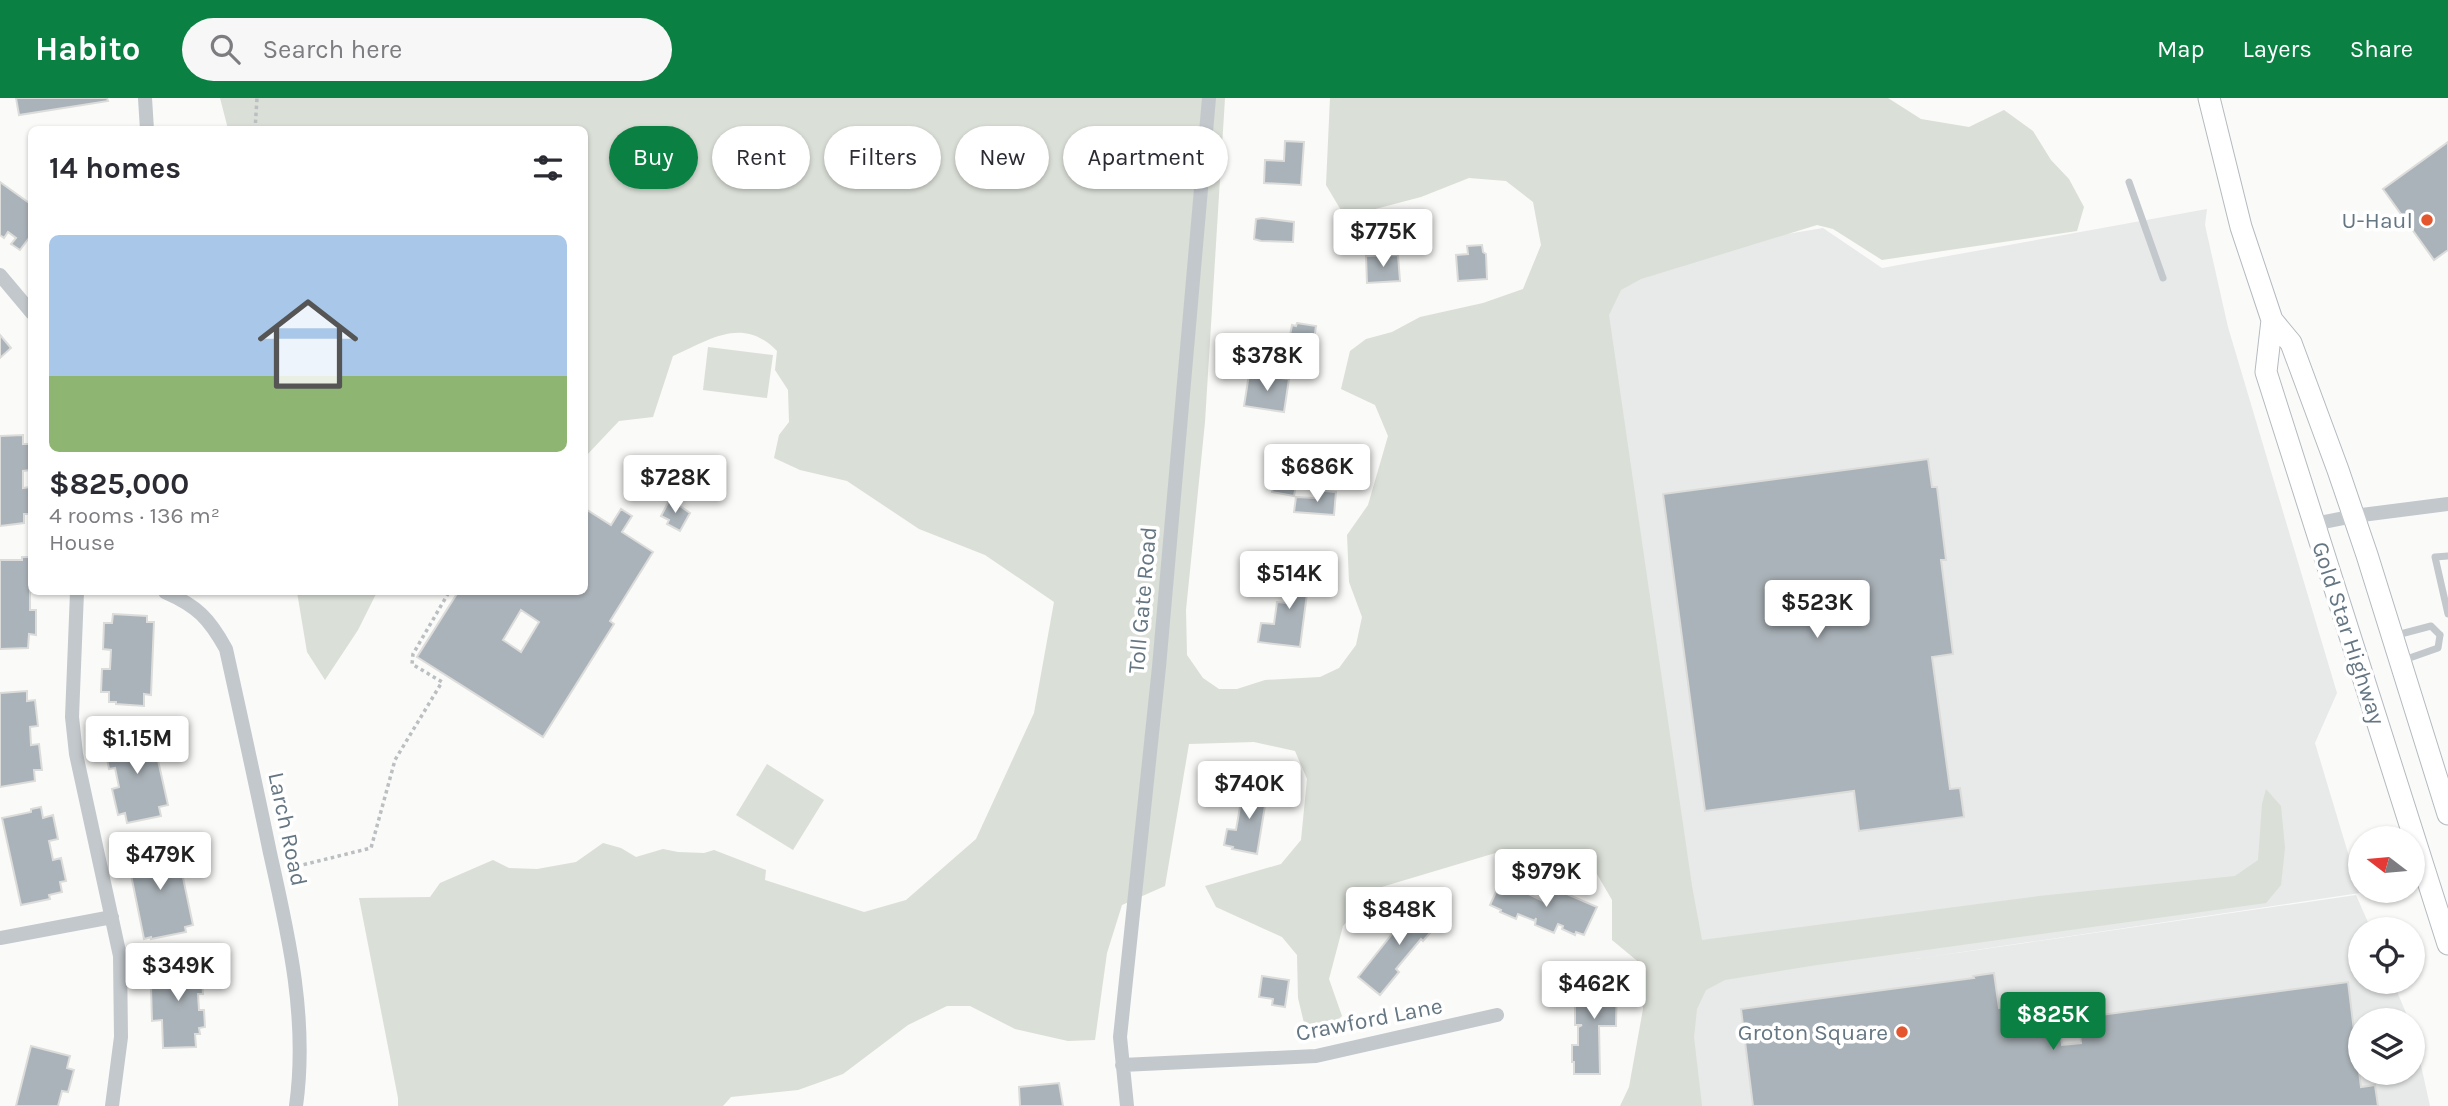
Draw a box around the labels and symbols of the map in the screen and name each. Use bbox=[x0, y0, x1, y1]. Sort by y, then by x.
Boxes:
place label: U-Haul bbox=[2342, 207, 2413, 234]
pin: $775K bbox=[1334, 209, 1432, 269]
marker: U-Haul bbox=[2419, 212, 2435, 228]
pin: $378K bbox=[1218, 334, 1316, 393]
pin: $686K bbox=[1268, 444, 1366, 504]
pin: $728K bbox=[626, 456, 724, 515]
street label: Toll Gate Road bbox=[1123, 526, 1162, 674]
street label: Gold Star Highway bbox=[2306, 538, 2391, 728]
pin: $514K bbox=[1240, 552, 1338, 611]
pin: $523K bbox=[1768, 580, 1866, 640]
pin: $1.15M bbox=[80, 716, 194, 776]
pin: $740K bbox=[1200, 762, 1298, 821]
street label: Larch Road bbox=[262, 770, 313, 889]
north arrow bbox=[2348, 826, 2426, 903]
pin: $479K bbox=[111, 832, 209, 892]
pin: $979K bbox=[1497, 850, 1595, 909]
pin: $848K bbox=[1350, 888, 1448, 947]
pin: $349K bbox=[129, 944, 227, 1003]
pin: $462K bbox=[1545, 962, 1643, 1021]
street label: Crawford Lane bbox=[1294, 992, 1445, 1047]
pin: $825K bbox=[2004, 992, 2102, 1052]
place label: Groton Square bbox=[1738, 1019, 1888, 1046]
marker: Groton Square bbox=[1894, 1024, 1910, 1040]

